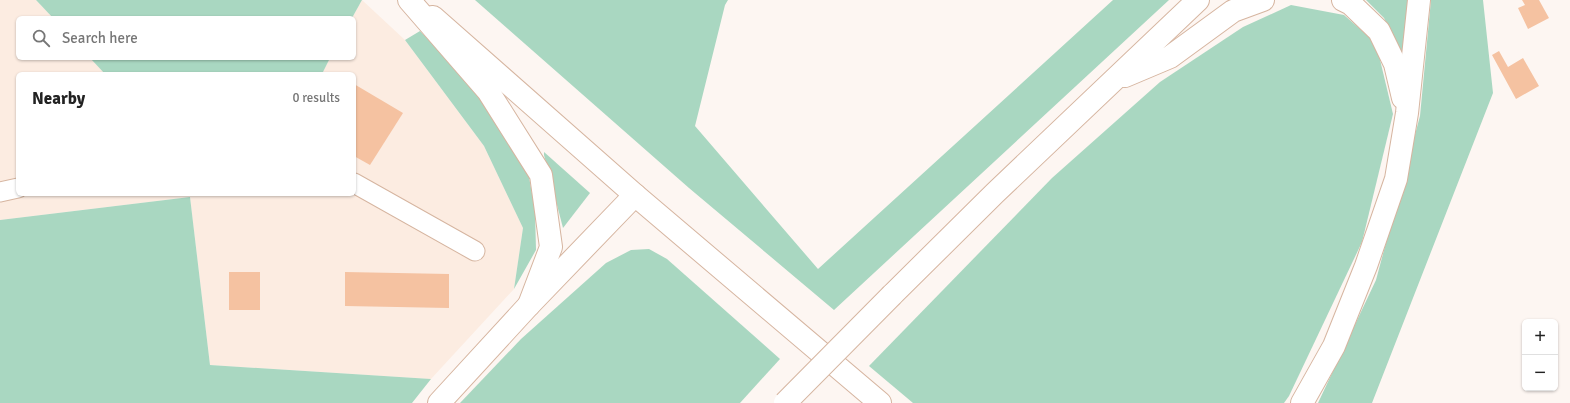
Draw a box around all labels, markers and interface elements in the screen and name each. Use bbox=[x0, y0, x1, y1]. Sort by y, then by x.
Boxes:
search box bbox=[16, 16, 356, 60]
icon: search bbox=[30, 27, 52, 49]
text: Search here bbox=[62, 29, 138, 47]
text: Nearby bbox=[32, 88, 85, 109]
text: 0 results bbox=[292, 90, 340, 106]
map controls bbox=[1522, 319, 1558, 391]
button: + bbox=[1522, 319, 1558, 355]
button: − bbox=[1522, 355, 1558, 391]

